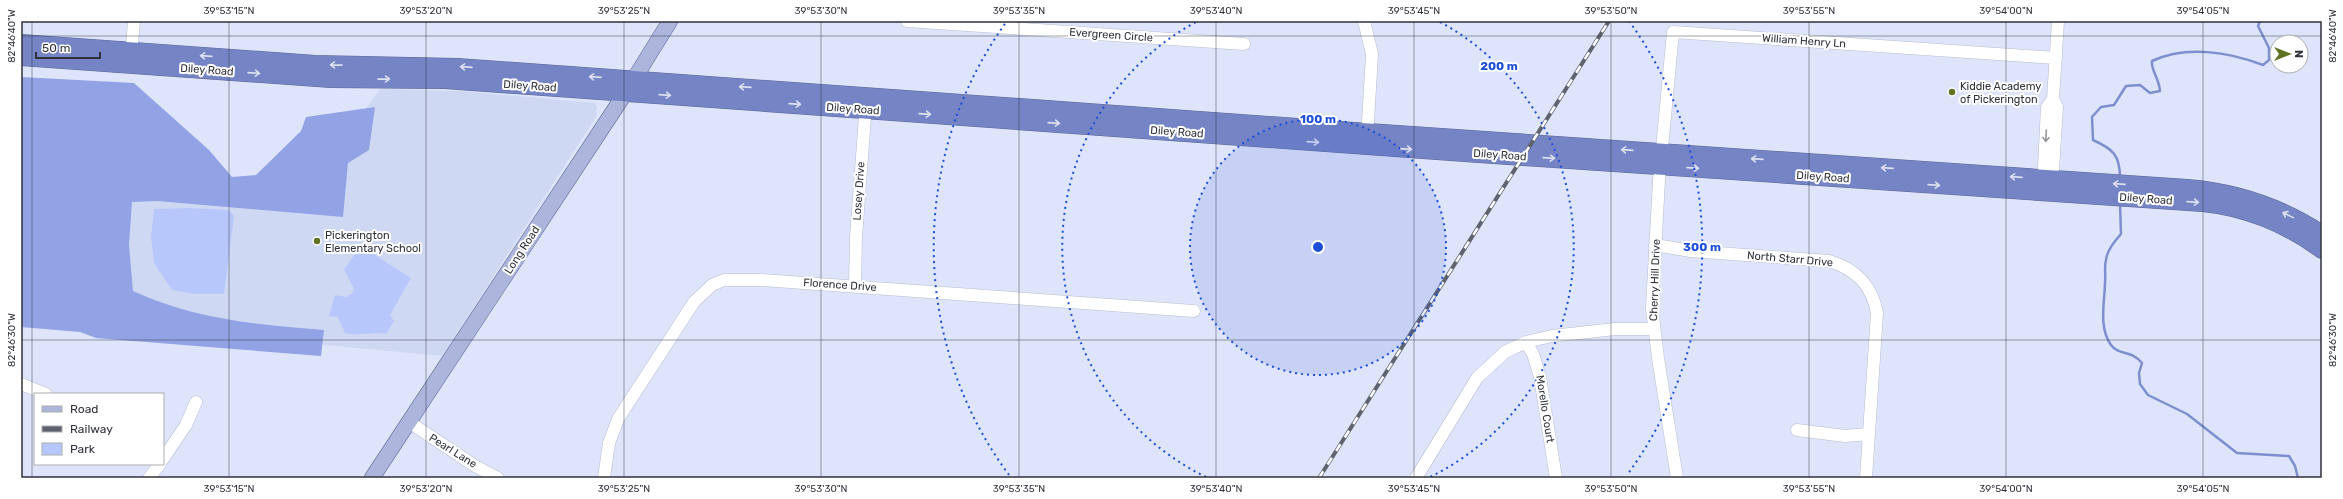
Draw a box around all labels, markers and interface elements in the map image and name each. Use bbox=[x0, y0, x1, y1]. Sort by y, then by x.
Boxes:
text: 39°53'15"N bbox=[204, 5, 254, 17]
text: 39°53'20"N bbox=[400, 5, 452, 17]
text: 39°53'25"N bbox=[598, 5, 650, 17]
text: 39°53'30"N bbox=[795, 5, 848, 17]
text: 39°53'35"N bbox=[993, 5, 1045, 17]
text: 39°53'40"N bbox=[1190, 5, 1242, 17]
text: 39°53'45"N bbox=[1388, 5, 1440, 17]
text: 39°53'50"N bbox=[1585, 5, 1638, 17]
text: 39°53'55"N bbox=[1783, 5, 1835, 17]
text: 39°54'00"N bbox=[1979, 5, 2033, 17]
text: 39°54'05"N bbox=[2177, 5, 2229, 17]
text: 82°46'40"W bbox=[6, 9, 18, 63]
text: 82°46'40"W bbox=[2327, 9, 2339, 63]
street label: Evergreen Circle bbox=[1069, 26, 1153, 44]
street label: William Henry Ln bbox=[1762, 32, 1846, 50]
scale bar bbox=[36, 34, 100, 60]
north arrow bbox=[2269, 34, 2309, 74]
text: 50 m bbox=[42, 41, 70, 55]
text: N bbox=[2292, 50, 2305, 58]
one-way arrow bbox=[200, 53, 213, 60]
text: 200 m bbox=[1480, 59, 1518, 73]
one-way arrow bbox=[330, 61, 343, 69]
street label: Diley Road bbox=[180, 62, 234, 78]
one-way arrow bbox=[460, 64, 473, 71]
one-way arrow bbox=[247, 70, 260, 77]
one-way arrow bbox=[589, 73, 602, 80]
one-way arrow bbox=[377, 75, 390, 82]
street label: Diley Road bbox=[503, 78, 557, 94]
place label: Kiddie Academy of Pickerington bbox=[1960, 80, 2041, 106]
one-way arrow bbox=[739, 84, 752, 91]
marker: Kiddie Academy of Pickerington bbox=[1947, 87, 1957, 97]
one-way arrow bbox=[658, 92, 671, 99]
one-way arrow bbox=[788, 101, 801, 108]
street label: Diley Road bbox=[826, 101, 880, 117]
one-way arrow bbox=[918, 110, 931, 117]
text: 100 m bbox=[1300, 112, 1336, 126]
one-way arrow bbox=[1047, 120, 1060, 127]
street label: Diley Road bbox=[1150, 124, 1204, 140]
one-way arrow bbox=[2042, 129, 2049, 142]
one-way arrow bbox=[1306, 139, 1319, 146]
one-way arrow bbox=[1399, 145, 1412, 152]
street label: Diley Road bbox=[1473, 147, 1527, 163]
one-way arrow bbox=[1621, 147, 1634, 154]
one-way arrow bbox=[1542, 155, 1555, 162]
one-way arrow bbox=[1751, 156, 1764, 163]
street label: Losey Drive bbox=[850, 161, 868, 221]
one-way arrow bbox=[1686, 165, 1699, 172]
one-way arrow bbox=[1881, 165, 1894, 172]
street label: Diley Road bbox=[1796, 169, 1850, 185]
one-way arrow bbox=[2010, 173, 2023, 180]
one-way arrow bbox=[2113, 180, 2126, 187]
one-way arrow bbox=[1927, 181, 1940, 188]
street label: Diley Road bbox=[2119, 191, 2173, 207]
one-way arrow bbox=[2186, 199, 2199, 206]
one-way arrow bbox=[2283, 211, 2295, 218]
street label: Long Road bbox=[502, 224, 542, 276]
place label: Pickerington Elementary School bbox=[325, 229, 421, 255]
marker: Pickerington Elementary School bbox=[312, 236, 322, 246]
street label: Cherry Hill Drive bbox=[1647, 239, 1663, 321]
centre of rings bbox=[1311, 240, 1325, 254]
text: 300 m bbox=[1683, 240, 1721, 254]
street label: North Starr Drive bbox=[1746, 249, 1834, 269]
street label: Florence Drive bbox=[803, 276, 877, 294]
text: 82°46'30"W bbox=[6, 313, 18, 367]
text: 82°46'30"W bbox=[2327, 313, 2339, 367]
street label: Morello Court bbox=[1533, 374, 1557, 444]
legend bbox=[34, 393, 164, 465]
text: Road bbox=[70, 402, 98, 416]
text: Railway bbox=[70, 422, 113, 436]
street label: Pearl Lane bbox=[427, 431, 479, 471]
text: Park bbox=[70, 442, 96, 456]
text: 39°53'15"N bbox=[204, 483, 254, 495]
text: 39°53'20"N bbox=[400, 483, 452, 495]
text: 39°53'25"N bbox=[598, 483, 650, 495]
text: 39°53'30"N bbox=[795, 483, 848, 495]
text: 39°53'35"N bbox=[993, 483, 1045, 495]
text: 39°53'40"N bbox=[1190, 483, 1242, 495]
text: 39°53'45"N bbox=[1388, 483, 1440, 495]
text: 39°53'50"N bbox=[1585, 483, 1638, 495]
text: 39°53'55"N bbox=[1783, 483, 1835, 495]
text: 39°54'00"N bbox=[1979, 483, 2033, 495]
text: 39°54'05"N bbox=[2177, 483, 2229, 495]

